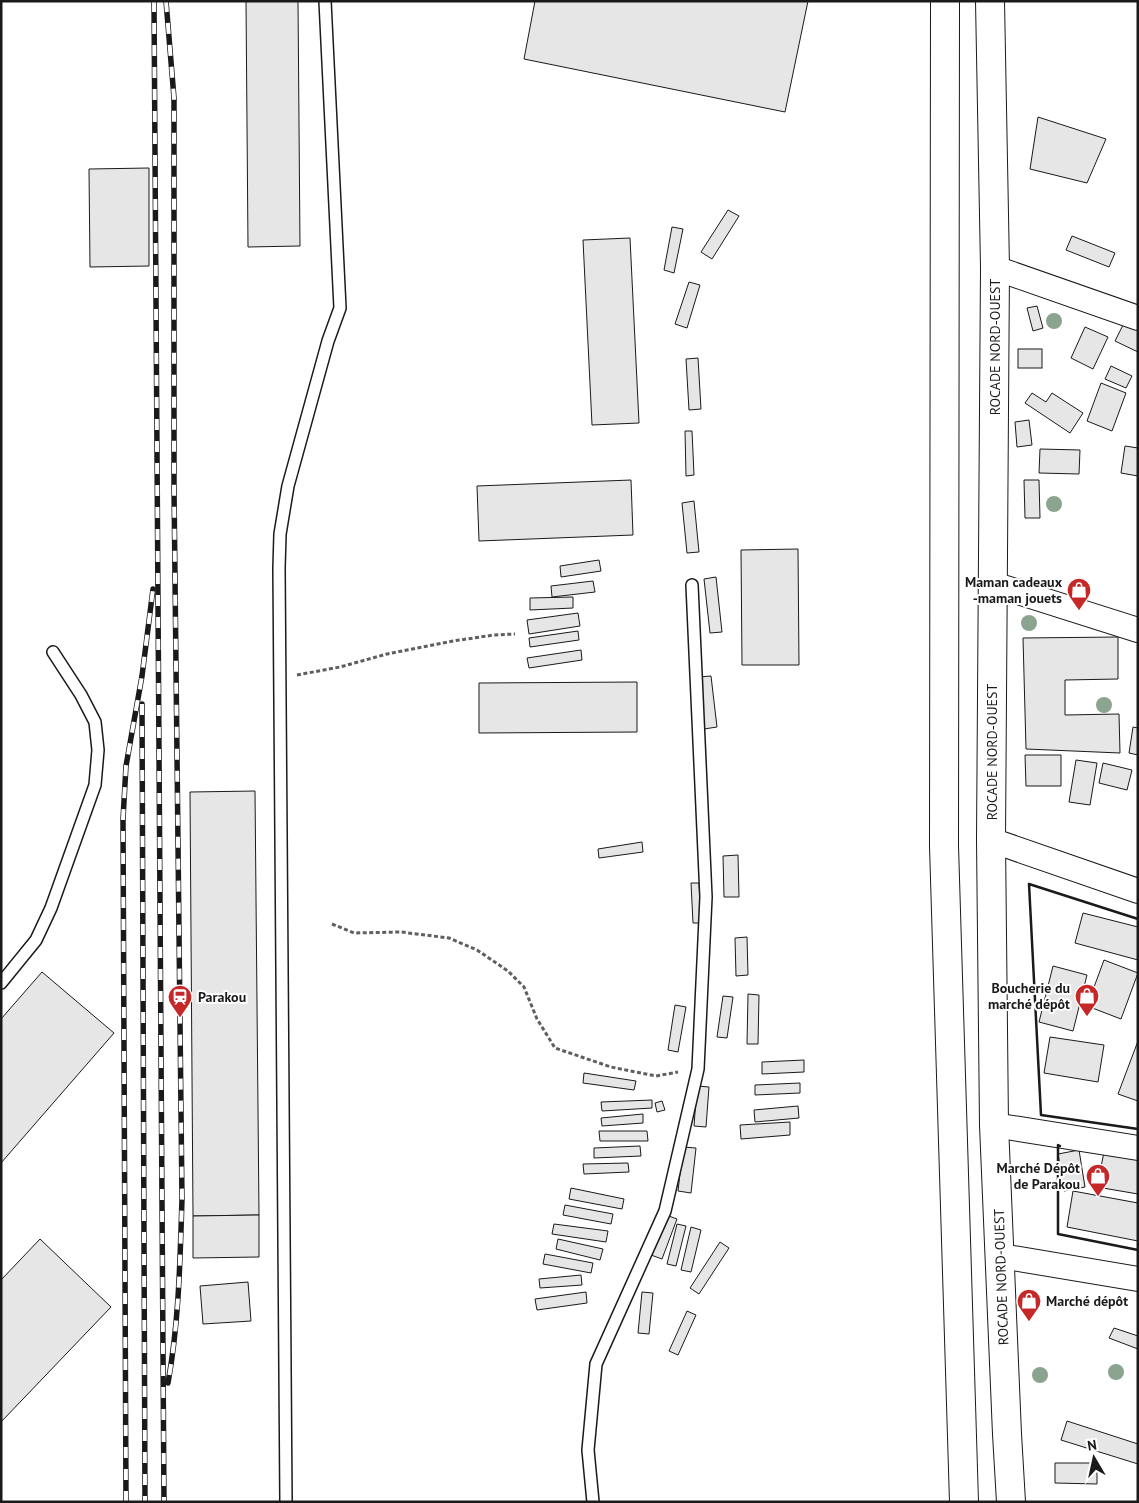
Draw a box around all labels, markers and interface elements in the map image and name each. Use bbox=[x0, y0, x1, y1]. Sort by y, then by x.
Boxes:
street label: ROCADE NORD-OUEST bbox=[986, 279, 1004, 415]
place label: Maman cadeaux -maman jouets bbox=[965, 573, 1063, 607]
shop icon: Maman cadeaux -maman jouets bbox=[1066, 577, 1092, 611]
street label: ROCADE NORD-OUEST bbox=[983, 684, 1001, 820]
place label: Boucherie du marché dépôt bbox=[988, 979, 1070, 1013]
shop icon: Boucherie du marché dépôt bbox=[1074, 983, 1100, 1017]
station icon: Parakou bbox=[167, 984, 193, 1018]
place label: Parakou bbox=[198, 988, 246, 1006]
place label: Marché Dépôt de Parakou bbox=[996, 1159, 1080, 1193]
shop icon: Marché Dépôt de Parakou bbox=[1085, 1163, 1111, 1197]
street label: ROCADE NORD-OUEST bbox=[990, 1208, 1012, 1345]
shop icon: Marché dépôt bbox=[1016, 1288, 1042, 1322]
place label: Marché dépôt bbox=[1046, 1292, 1128, 1310]
north arrow bbox=[1069, 1433, 1119, 1483]
text: N bbox=[1086, 1436, 1098, 1455]

